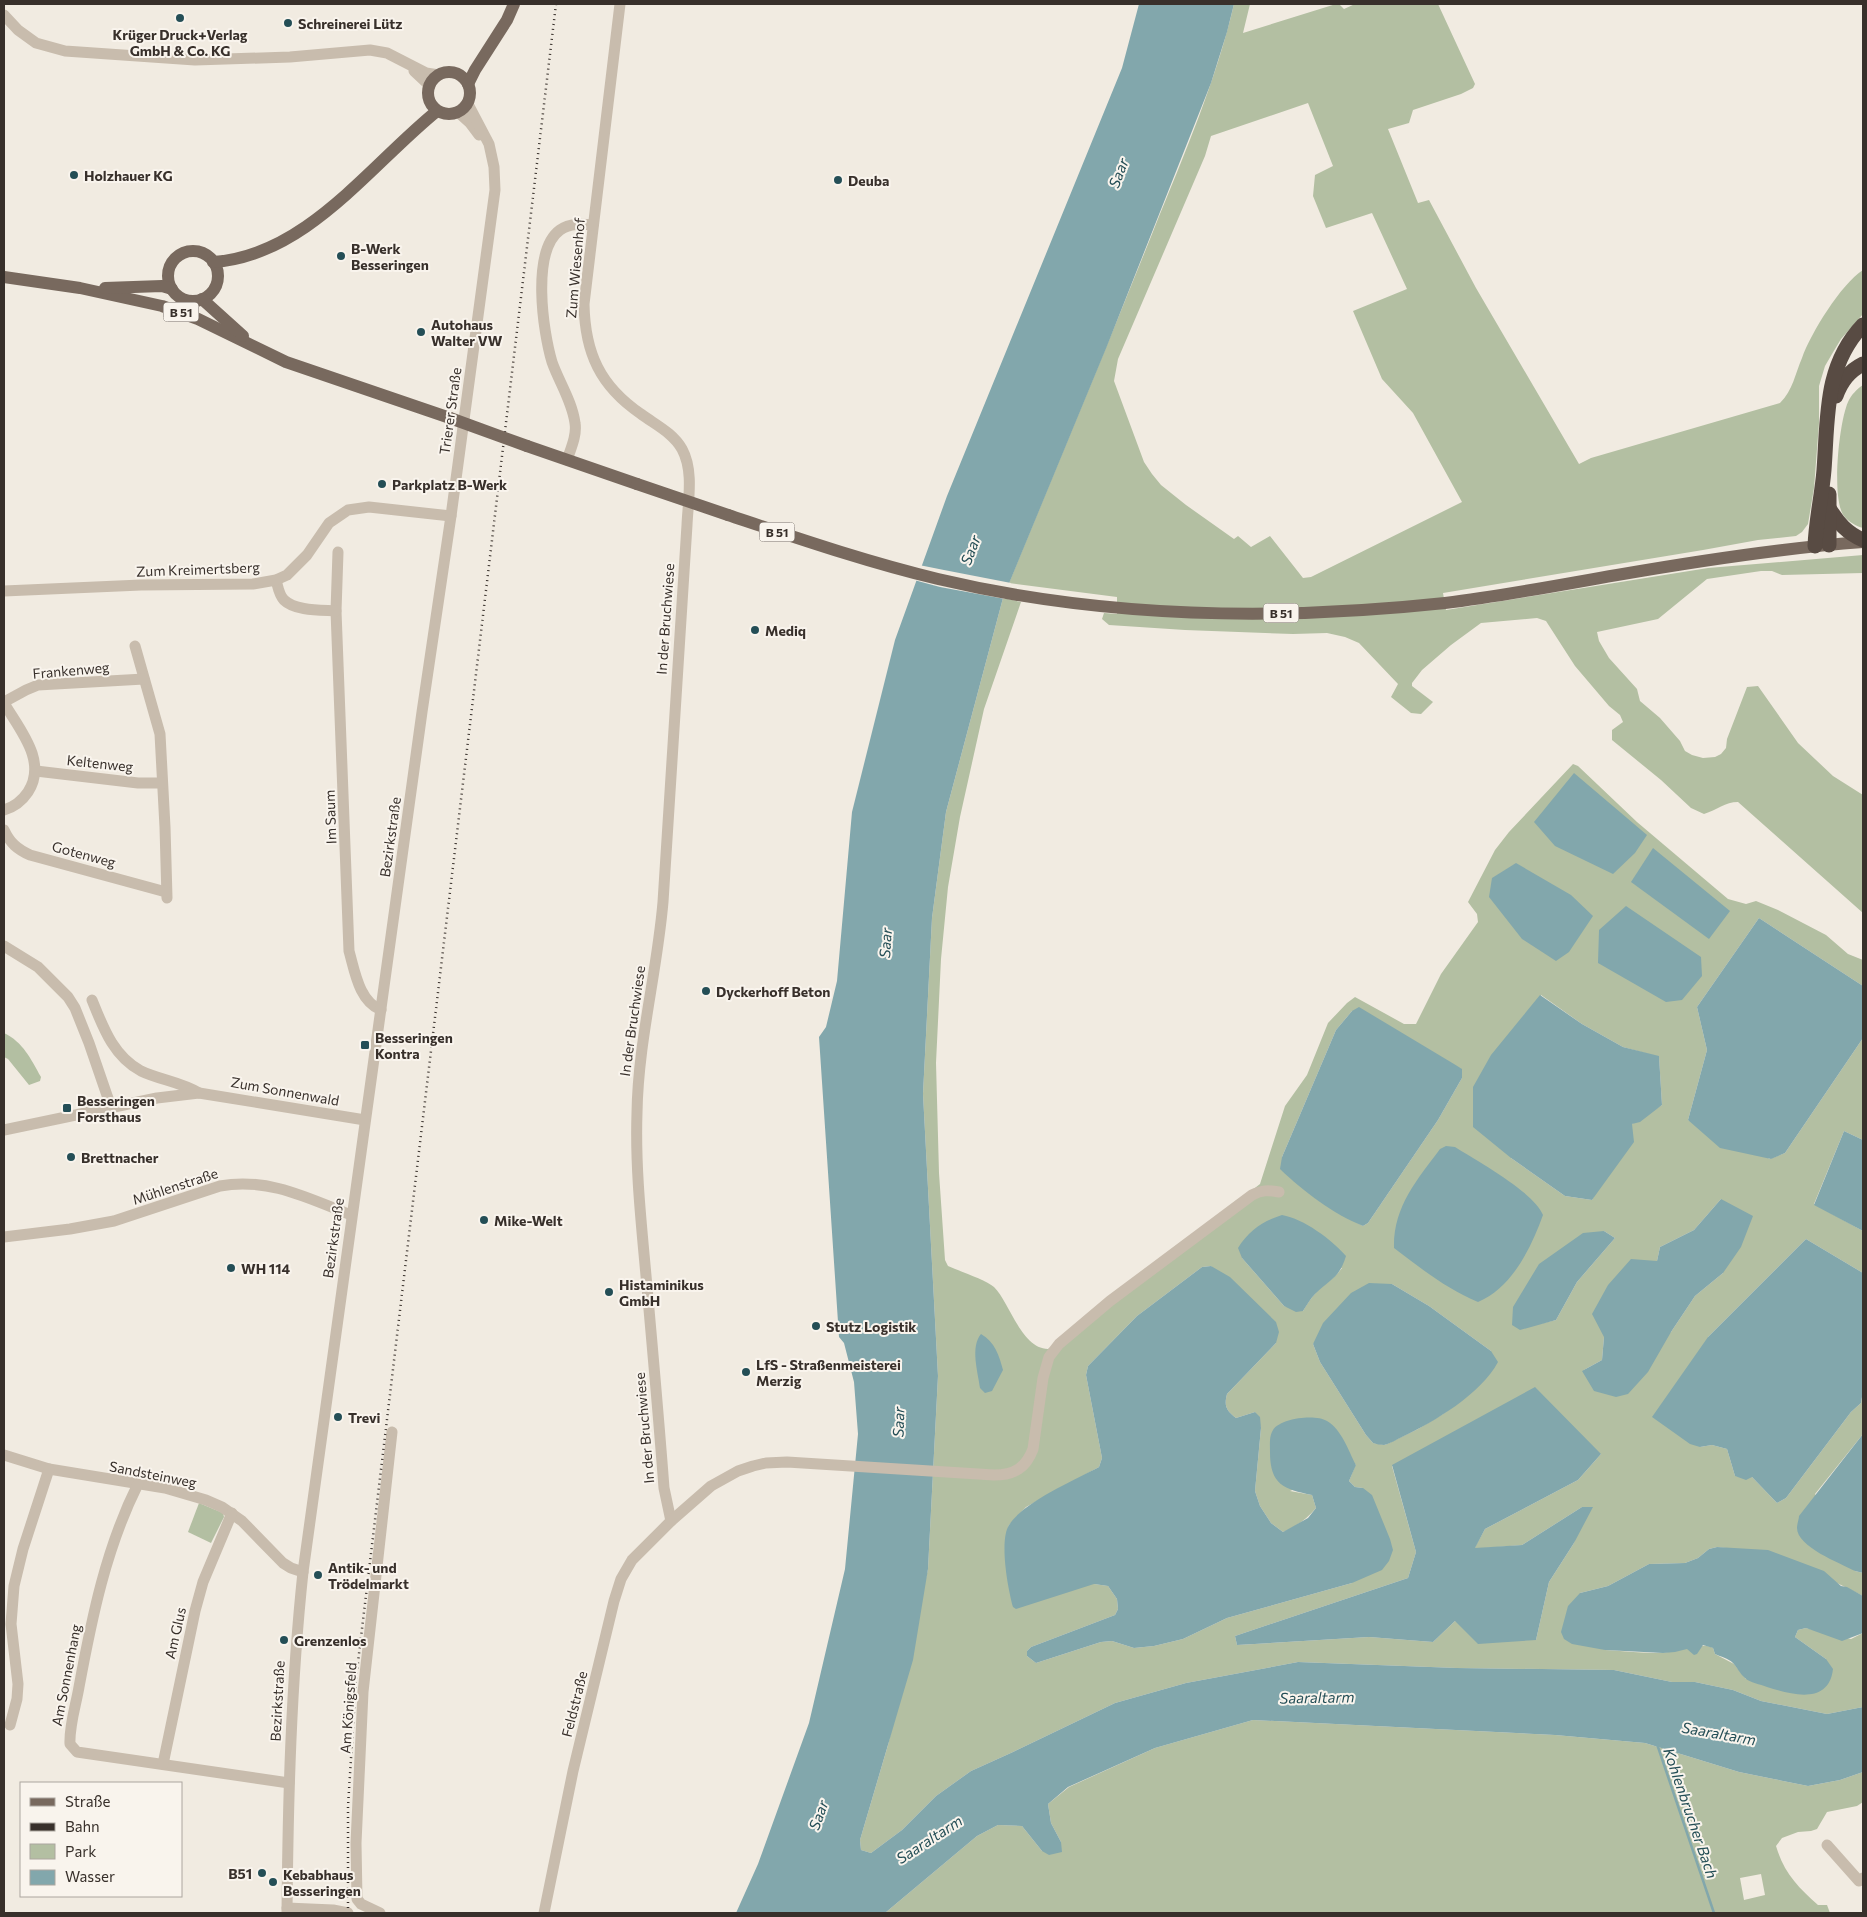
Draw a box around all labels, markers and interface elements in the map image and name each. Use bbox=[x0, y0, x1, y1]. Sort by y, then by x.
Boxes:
marker: Krüger Druck+Verlag GmbH & Co. KG bbox=[174, 12, 186, 24]
place label: Schreinerei Lütz bbox=[298, 15, 402, 32]
marker: Schreinerei Lütz bbox=[282, 17, 294, 29]
place label: Krüger Druck+Verlag GmbH & Co. KG bbox=[112, 26, 248, 59]
water label: Saar bbox=[1104, 155, 1132, 190]
place label: Holzhauer KG bbox=[84, 167, 173, 184]
marker: Holzhauer KG bbox=[68, 169, 80, 181]
place label: Deuba bbox=[848, 172, 889, 189]
marker: Deuba bbox=[832, 174, 844, 186]
street label: Zum Wiesenhof bbox=[562, 217, 588, 319]
place label: B-Werk Besseringen bbox=[351, 240, 429, 273]
marker: B-Werk Besseringen bbox=[335, 250, 347, 262]
road number: B 51 bbox=[164, 302, 198, 322]
place label: Autohaus Walter VW bbox=[431, 316, 503, 349]
marker: Autohaus Walter VW bbox=[415, 326, 427, 338]
street label: Trierer Straße bbox=[435, 366, 465, 456]
place label: Parkplatz B-Werk bbox=[392, 476, 507, 493]
marker: Parkplatz B-Werk bbox=[376, 478, 388, 490]
road number: B 51 bbox=[760, 522, 794, 542]
water label: Saar bbox=[956, 532, 984, 567]
street label: Zum Kreimertsberg bbox=[136, 558, 261, 580]
street label: In der Bruchwiese bbox=[653, 563, 677, 675]
road number: B 51 bbox=[1264, 604, 1298, 622]
place label: Mediq bbox=[765, 622, 806, 639]
marker: Mediq bbox=[749, 624, 761, 636]
street label: Frankenweg bbox=[32, 658, 111, 682]
street label: Keltenweg bbox=[66, 751, 134, 775]
street label: Im Saum bbox=[321, 790, 339, 844]
street label: Bezirkstraße bbox=[376, 796, 404, 878]
street label: Gotenweg bbox=[50, 837, 118, 871]
water label: Saar bbox=[875, 926, 895, 959]
street label: In der Bruchwiese bbox=[616, 965, 648, 1077]
place label: Dyckerhoff Beton bbox=[716, 983, 830, 1000]
marker: Dyckerhoff Beton bbox=[700, 985, 712, 997]
place label: Besseringen Kontra bbox=[375, 1029, 453, 1062]
marker: Besseringen Kontra bbox=[359, 1039, 371, 1051]
street label: Zum Sonnenwald bbox=[229, 1073, 341, 1109]
place label: Besseringen Forsthaus bbox=[77, 1092, 155, 1125]
marker: Besseringen Forsthaus bbox=[61, 1102, 73, 1114]
place label: Brettnacher bbox=[81, 1149, 159, 1166]
marker: Brettnacher bbox=[65, 1151, 77, 1163]
street label: Mühlenstraße bbox=[130, 1164, 220, 1208]
street label: Bezirkstraße bbox=[319, 1197, 347, 1279]
place label: Mike-Welt bbox=[494, 1212, 563, 1229]
marker: Mike-Welt bbox=[478, 1214, 490, 1226]
place label: WH 114 bbox=[241, 1260, 291, 1277]
marker: WH 114 bbox=[225, 1262, 237, 1274]
place label: Histaminikus GmbH bbox=[619, 1276, 704, 1309]
marker: Histaminikus GmbH bbox=[603, 1286, 615, 1298]
place label: Stutz Logistik bbox=[826, 1318, 916, 1335]
marker: Stutz Logistik bbox=[810, 1320, 822, 1332]
place label: LfS - Straßenmeisterei Merzig bbox=[756, 1356, 901, 1389]
marker: LfS - Straßenmeisterei Merzig bbox=[740, 1366, 752, 1378]
street label: In der Bruchwiese bbox=[631, 1372, 657, 1484]
water label: Saar bbox=[888, 1405, 908, 1438]
place label: Trevi bbox=[348, 1409, 380, 1426]
marker: Trevi bbox=[332, 1411, 344, 1423]
street label: Sandsteinweg bbox=[108, 1457, 198, 1491]
place label: Antik- und Trödelmarkt bbox=[328, 1559, 409, 1592]
marker: Antik- und Trödelmarkt bbox=[312, 1569, 324, 1581]
street label: Am Glus bbox=[161, 1605, 189, 1661]
street label: Am Sonnenhang bbox=[48, 1622, 84, 1727]
place label: Grenzenlos bbox=[294, 1632, 367, 1649]
marker: Grenzenlos bbox=[278, 1634, 290, 1646]
street label: Bezirkstraße bbox=[266, 1660, 288, 1742]
street label: Am Königsfeld bbox=[336, 1662, 360, 1754]
street label: Feldstraße bbox=[558, 1669, 590, 1739]
water label: Saaraltarm bbox=[1279, 1687, 1355, 1707]
water label: Saaraltarm bbox=[1680, 1718, 1758, 1748]
water label: Kohlenbrucher Bach bbox=[1660, 1745, 1722, 1881]
legend bbox=[20, 1782, 182, 1897]
text: Straße bbox=[65, 1792, 111, 1810]
water label: Saar bbox=[804, 1797, 832, 1832]
water label: Saaraltarm bbox=[893, 1811, 965, 1867]
text: Bahn bbox=[65, 1817, 100, 1835]
text: Park bbox=[65, 1842, 96, 1860]
place label: B51 bbox=[228, 1865, 252, 1882]
place label: Kebabhaus Besseringen bbox=[283, 1866, 361, 1899]
text: Wasser bbox=[65, 1867, 115, 1885]
marker: B51 bbox=[256, 1867, 268, 1879]
marker: Kebabhaus Besseringen bbox=[267, 1876, 279, 1888]

